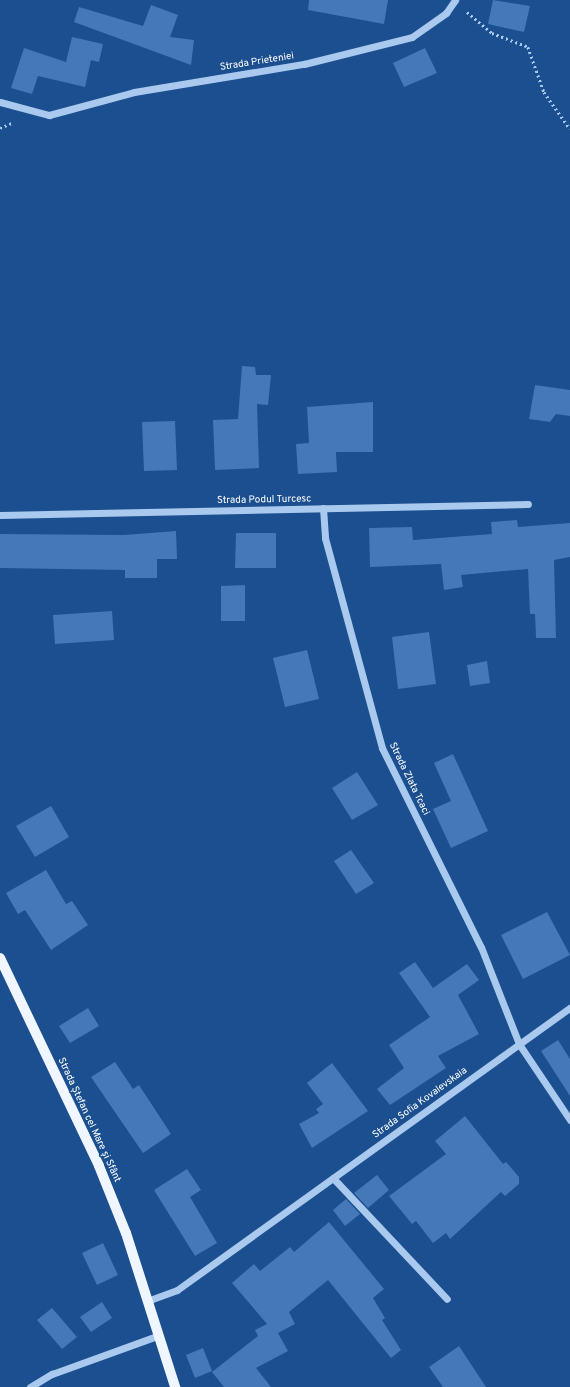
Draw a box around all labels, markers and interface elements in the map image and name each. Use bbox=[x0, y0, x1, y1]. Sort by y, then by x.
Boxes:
street label: Strada Prieteniei bbox=[219, 50, 295, 74]
street label: Strada Podul Turcesc bbox=[217, 493, 311, 507]
street label: Strada Zlata Tcaci bbox=[386, 740, 432, 818]
street label: Strada Ștefan cel Mare și Sfânt bbox=[55, 1056, 123, 1184]
street label: Strada Sofia Kovalevskaia bbox=[370, 1065, 470, 1141]

